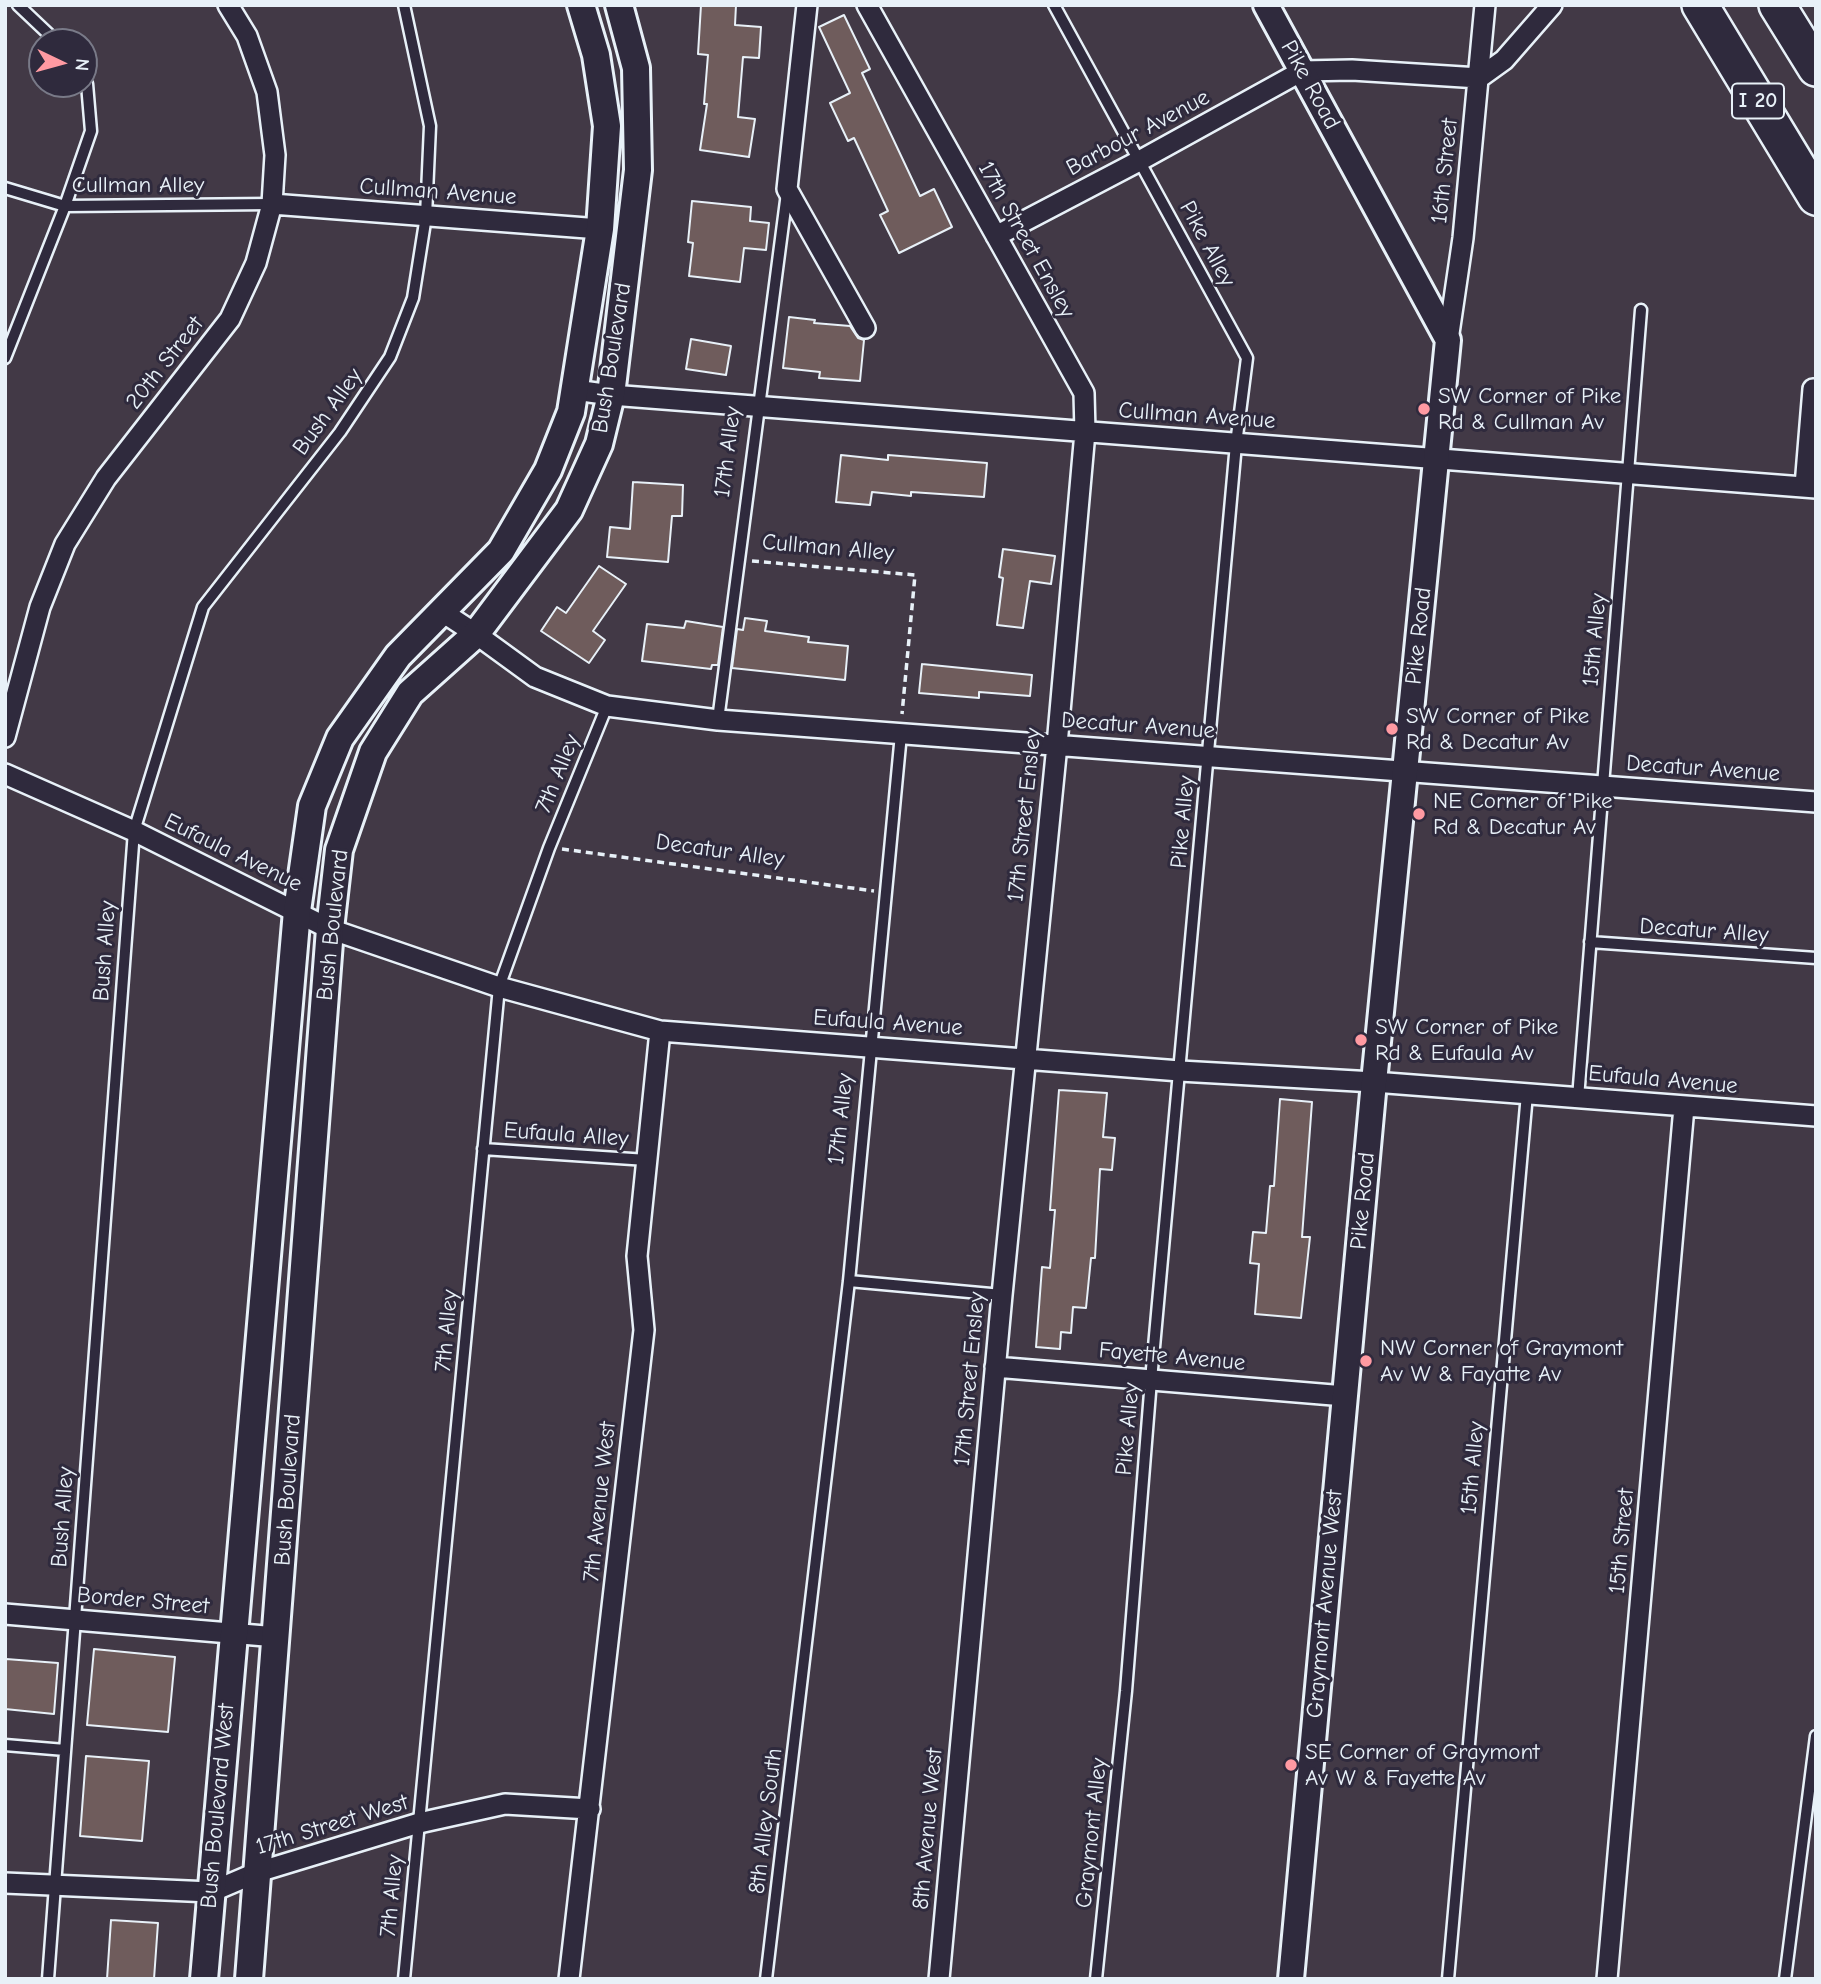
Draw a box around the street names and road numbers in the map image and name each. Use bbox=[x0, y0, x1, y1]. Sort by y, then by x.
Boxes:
street label: Pike Road bbox=[1274, 36, 1346, 134]
street label: Barbour Avenue bbox=[1062, 84, 1214, 182]
road number: I 20 bbox=[1732, 84, 1784, 119]
street label: 16th Street bbox=[1426, 117, 1464, 225]
street label: 17th Street Ensley bbox=[972, 157, 1080, 323]
street label: Cullman Alley bbox=[72, 171, 204, 199]
street label: Cullman Avenue bbox=[359, 173, 517, 211]
street label: Pike Alley bbox=[1173, 196, 1241, 292]
street label: Bush Boulevard bbox=[586, 281, 638, 435]
street label: 20th Street bbox=[120, 311, 210, 415]
street label: Bush Alley bbox=[287, 363, 369, 461]
street label: Cullman Avenue bbox=[1118, 397, 1276, 435]
street label: 17th Alley bbox=[709, 405, 747, 499]
street label: Cullman Alley bbox=[761, 528, 895, 568]
street label: Pike Road bbox=[1400, 586, 1438, 686]
street label: 15th Alley bbox=[1577, 592, 1613, 688]
street label: Decatur Avenue bbox=[1060, 707, 1216, 745]
street label: 17th Street Ensley bbox=[1002, 727, 1048, 903]
street label: 7th Alley bbox=[530, 730, 586, 818]
street label: Decatur Avenue bbox=[1625, 750, 1781, 788]
street label: Pike Alley bbox=[1165, 774, 1201, 870]
street label: Eufaula Avenue bbox=[160, 808, 306, 898]
street label: Decatur Alley bbox=[654, 828, 786, 874]
street label: Bush Boulevard bbox=[311, 848, 355, 1002]
street label: Bush Alley bbox=[88, 900, 122, 1002]
street label: Decatur Alley bbox=[1639, 913, 1769, 949]
street label: Eufaula Avenue bbox=[812, 1004, 964, 1042]
street label: Eufaula Avenue bbox=[1587, 1060, 1739, 1100]
street label: 17th Alley bbox=[822, 1072, 860, 1166]
street label: Eufaula Alley bbox=[503, 1117, 629, 1153]
street label: Pike Road bbox=[1345, 1151, 1381, 1251]
street label: 7th Alley bbox=[430, 1289, 464, 1373]
street label: 17th Street Ensley bbox=[949, 1291, 991, 1467]
street label: Fayette Avenue bbox=[1098, 1337, 1246, 1377]
street label: Pike Alley bbox=[1110, 1381, 1146, 1477]
street label: Bush Boulevard bbox=[269, 1413, 307, 1567]
street label: 7th Avenue West bbox=[578, 1420, 622, 1584]
street label: 15th Alley bbox=[1455, 1420, 1491, 1516]
street label: Bush Alley bbox=[46, 1466, 80, 1568]
street label: 15th Street bbox=[1604, 1487, 1640, 1595]
street label: Graymont Avenue West bbox=[1301, 1489, 1349, 1719]
street label: Border Street bbox=[76, 1581, 210, 1621]
street label: Bush Boulevard West bbox=[195, 1702, 241, 1910]
street label: 8th Alley South bbox=[743, 1746, 789, 1896]
street label: 8th Avenue West bbox=[907, 1747, 949, 1911]
street label: Graymont Alley bbox=[1070, 1757, 1114, 1909]
street label: 17th Street West bbox=[252, 1789, 412, 1861]
street label: 7th Alley bbox=[375, 1854, 409, 1938]

